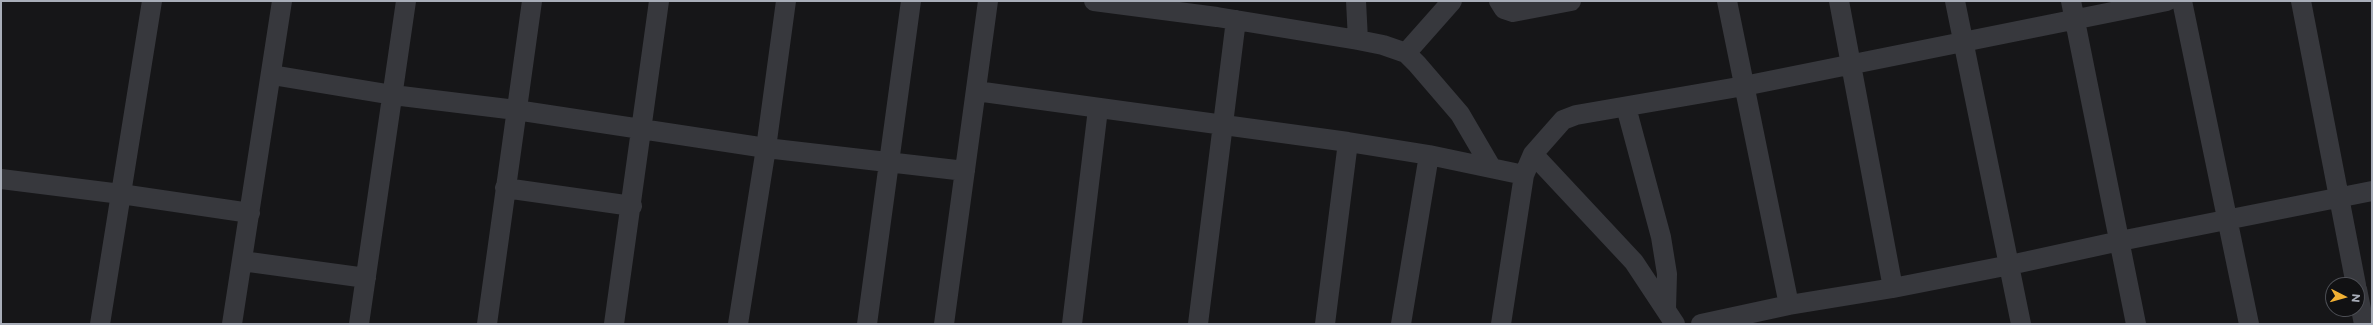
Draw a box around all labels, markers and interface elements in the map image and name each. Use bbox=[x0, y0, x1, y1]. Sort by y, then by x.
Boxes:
north arrow bbox=[2325, 277, 2365, 317]
text: N bbox=[2349, 293, 2363, 303]

